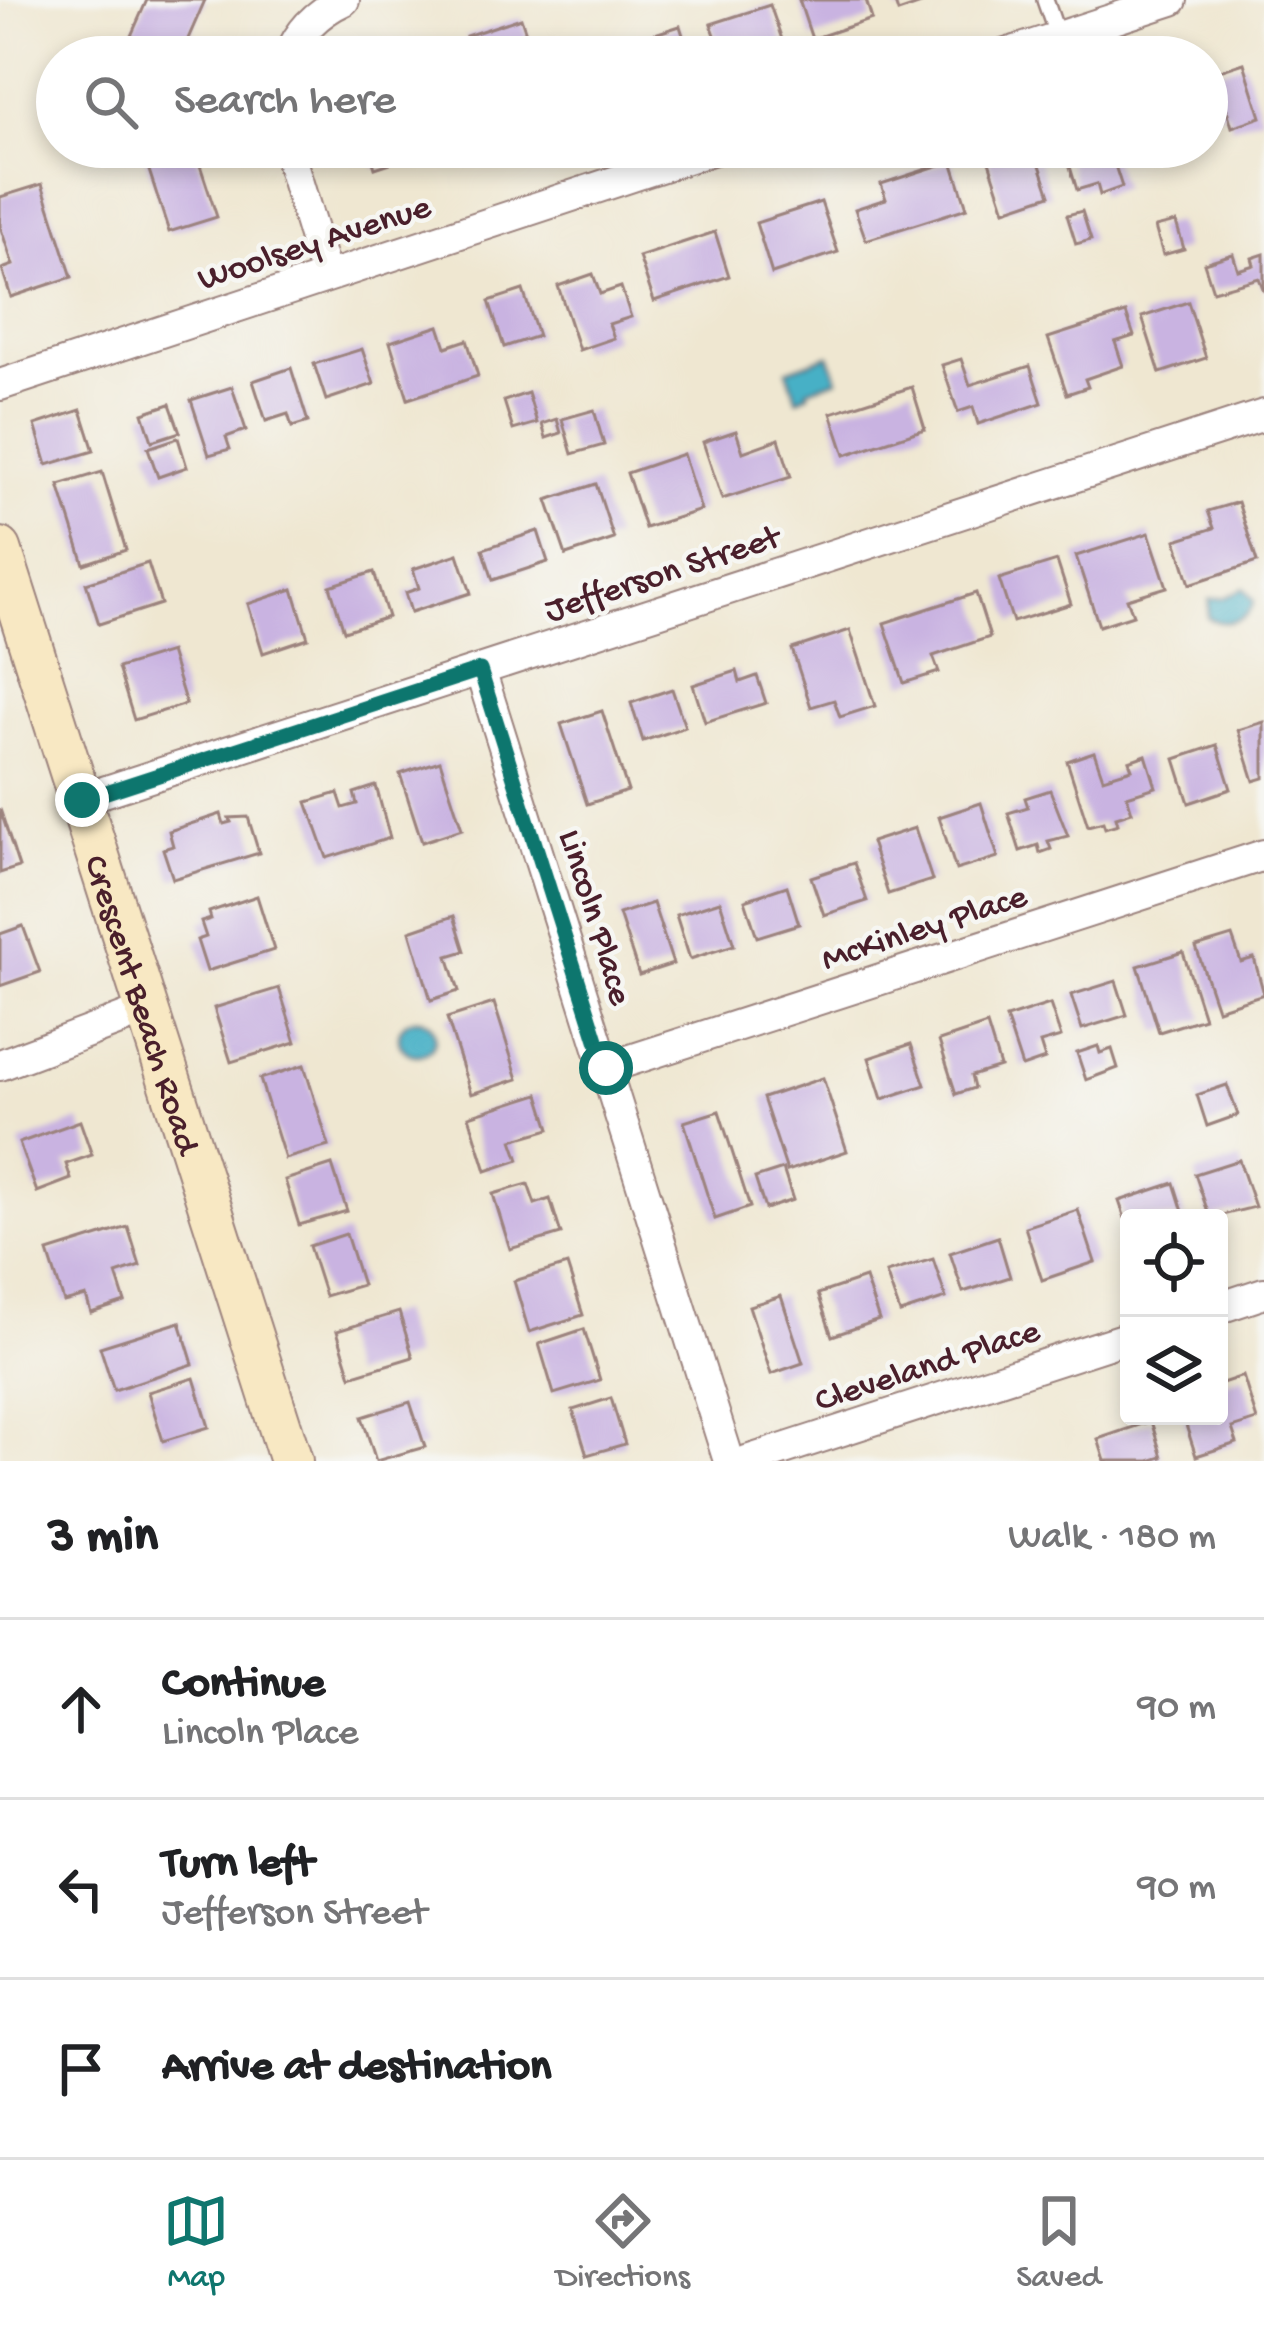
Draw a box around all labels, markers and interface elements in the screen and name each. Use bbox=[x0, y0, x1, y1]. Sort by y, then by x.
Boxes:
search box bbox=[36, 36, 1228, 168]
icon: search bbox=[78, 69, 144, 135]
text: Search here bbox=[174, 76, 396, 129]
street label: Woolsey Avenue bbox=[193, 187, 437, 303]
street label: Jefferson Street bbox=[540, 517, 789, 634]
route end bbox=[55, 773, 109, 827]
street label: Lincoln Place bbox=[546, 825, 640, 1011]
street label: Crescent Beach Road bbox=[71, 851, 207, 1163]
street label: McKinley Place bbox=[817, 877, 1033, 984]
route start bbox=[579, 1041, 633, 1095]
map controls bbox=[1120, 1209, 1228, 1425]
button: locate bbox=[1120, 1209, 1228, 1317]
street label: Cleveland Place bbox=[810, 1311, 1046, 1425]
button: layers bbox=[1120, 1317, 1228, 1425]
text: 3 min bbox=[48, 1509, 158, 1569]
text: Walk · 180 m bbox=[1008, 1516, 1216, 1562]
text: Continue bbox=[162, 1659, 325, 1712]
icon: ahead bbox=[48, 1676, 114, 1742]
text: 90 m bbox=[1137, 1686, 1216, 1732]
text: Lincoln Place bbox=[162, 1712, 358, 1758]
text: Turn left bbox=[162, 1839, 314, 1892]
icon: left bbox=[48, 1856, 114, 1922]
text: 90 m bbox=[1137, 1866, 1216, 1912]
text: Jefferson Street bbox=[162, 1892, 427, 1938]
icon: arrive bbox=[48, 2036, 114, 2102]
text: Arrive at destination bbox=[162, 2042, 551, 2095]
tab: Map bbox=[163, 2188, 229, 2298]
tab: Directions bbox=[556, 2188, 690, 2298]
tab: Saved bbox=[1016, 2188, 1101, 2298]

